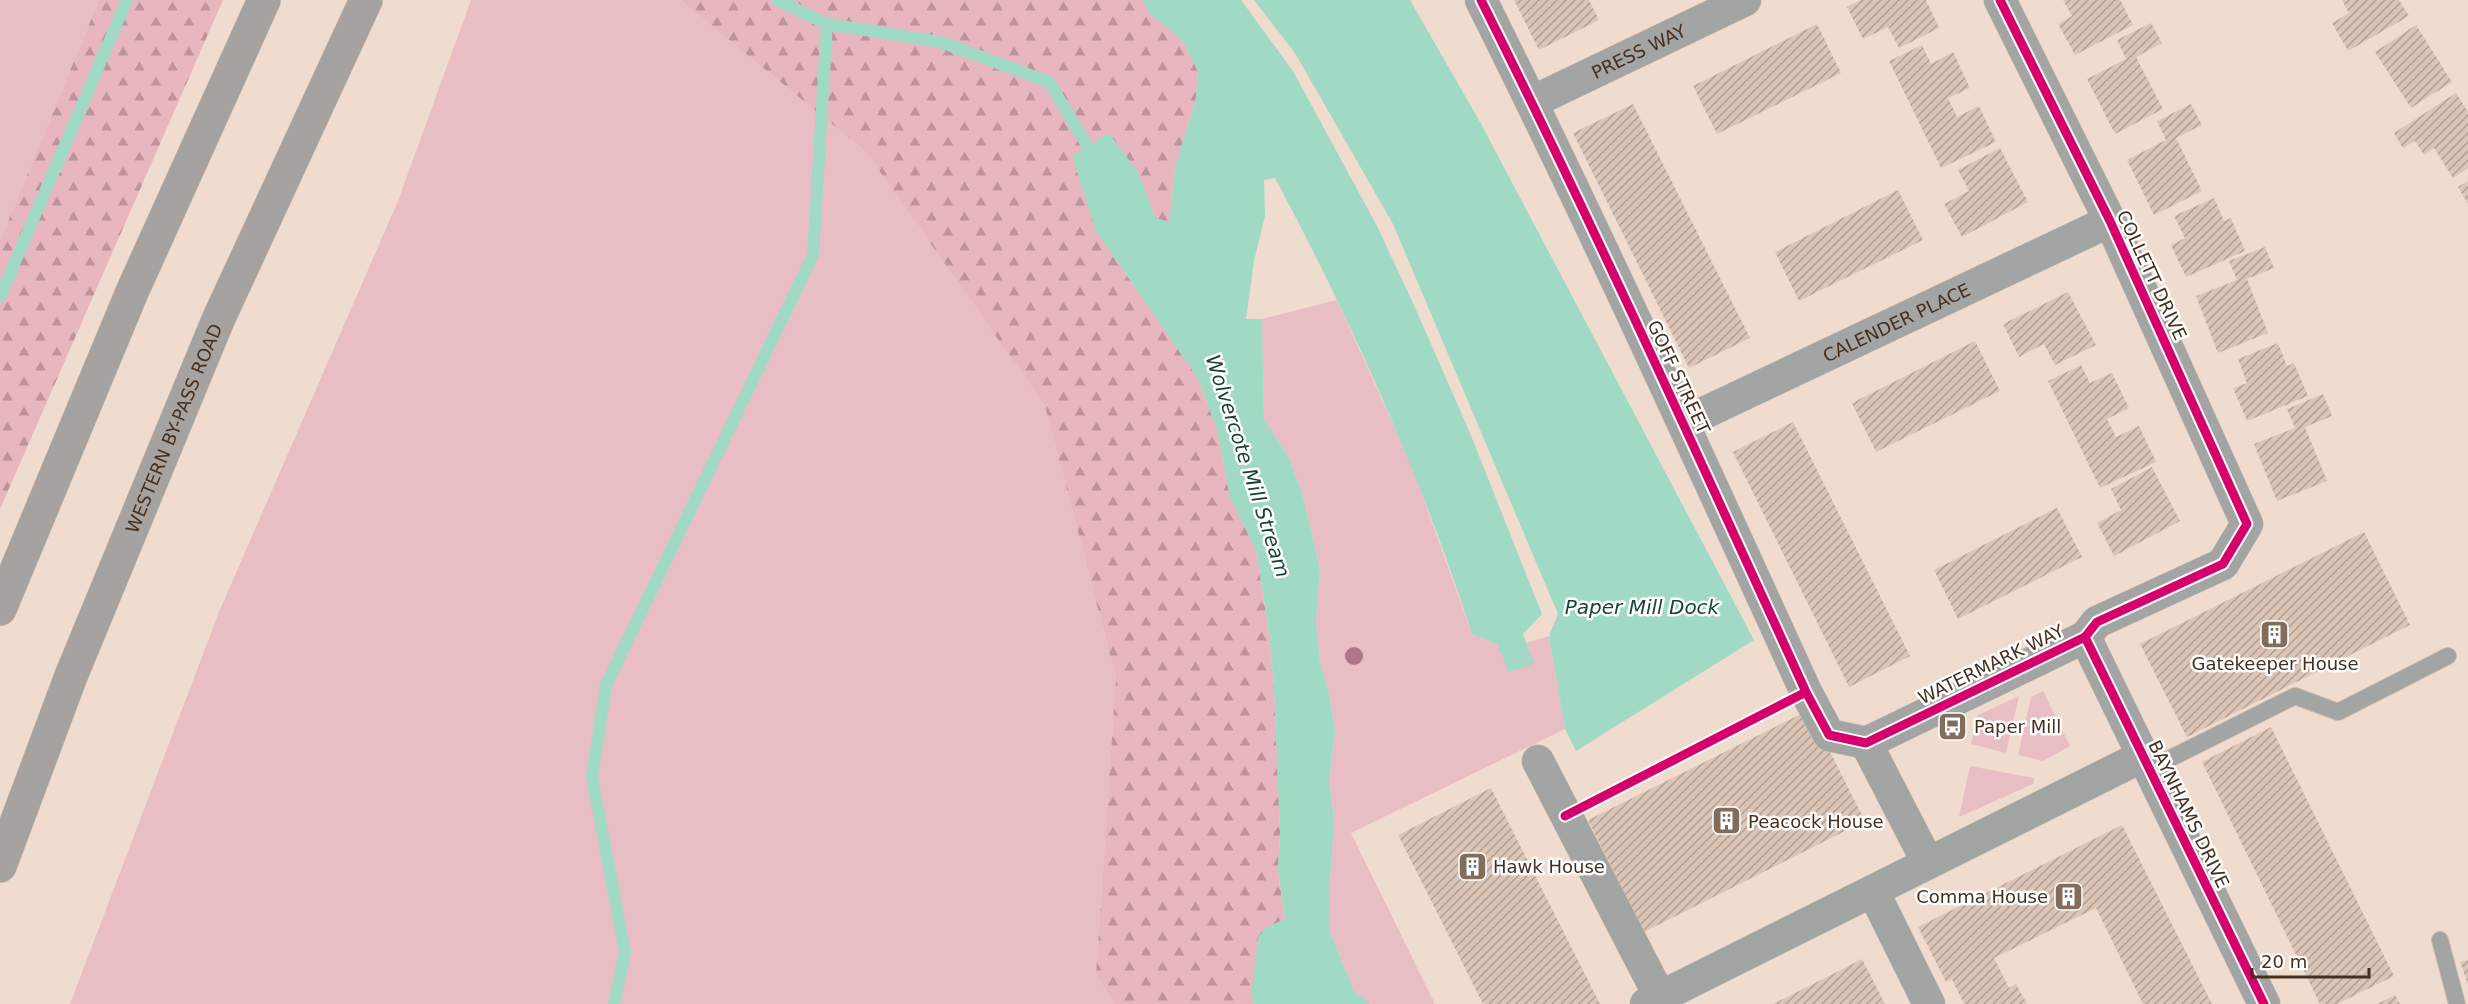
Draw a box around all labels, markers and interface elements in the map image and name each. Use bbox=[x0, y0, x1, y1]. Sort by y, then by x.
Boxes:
street label: PRESS WAY bbox=[1588, 19, 1690, 83]
street label: COLLETT DRIVE bbox=[2113, 207, 2191, 343]
street label: CALENDER PLACE bbox=[1819, 278, 1973, 366]
street label: GOFF STREET bbox=[1643, 317, 1715, 438]
street label: WESTERN BY-PASS ROAD bbox=[121, 320, 226, 536]
water label: Wolvercote Mill Stream bbox=[1201, 352, 1295, 580]
water label: Paper Mill Dock bbox=[1565, 595, 1721, 619]
building icon: Gatekeeper House bbox=[2259, 618, 2291, 650]
street label: WATERMARK WAY bbox=[1915, 619, 2068, 708]
place label: Gatekeeper House bbox=[2191, 653, 2359, 674]
bus stop icon: Paper Mill bbox=[1937, 710, 1969, 742]
place label: Paper Mill bbox=[1974, 716, 2061, 737]
street label: BAYNHAMS DRIVE bbox=[2144, 737, 2234, 891]
building icon: Peacock House bbox=[1711, 805, 1743, 837]
place label: Peacock House bbox=[1748, 811, 1884, 832]
building icon: Hawk House bbox=[1456, 850, 1488, 882]
place label: Hawk House bbox=[1493, 856, 1605, 877]
building icon: Comma House bbox=[2053, 880, 2085, 912]
place label: Comma House bbox=[1916, 886, 2048, 907]
scale bar bbox=[2252, 941, 2369, 979]
text: 20 m bbox=[2261, 951, 2307, 972]

